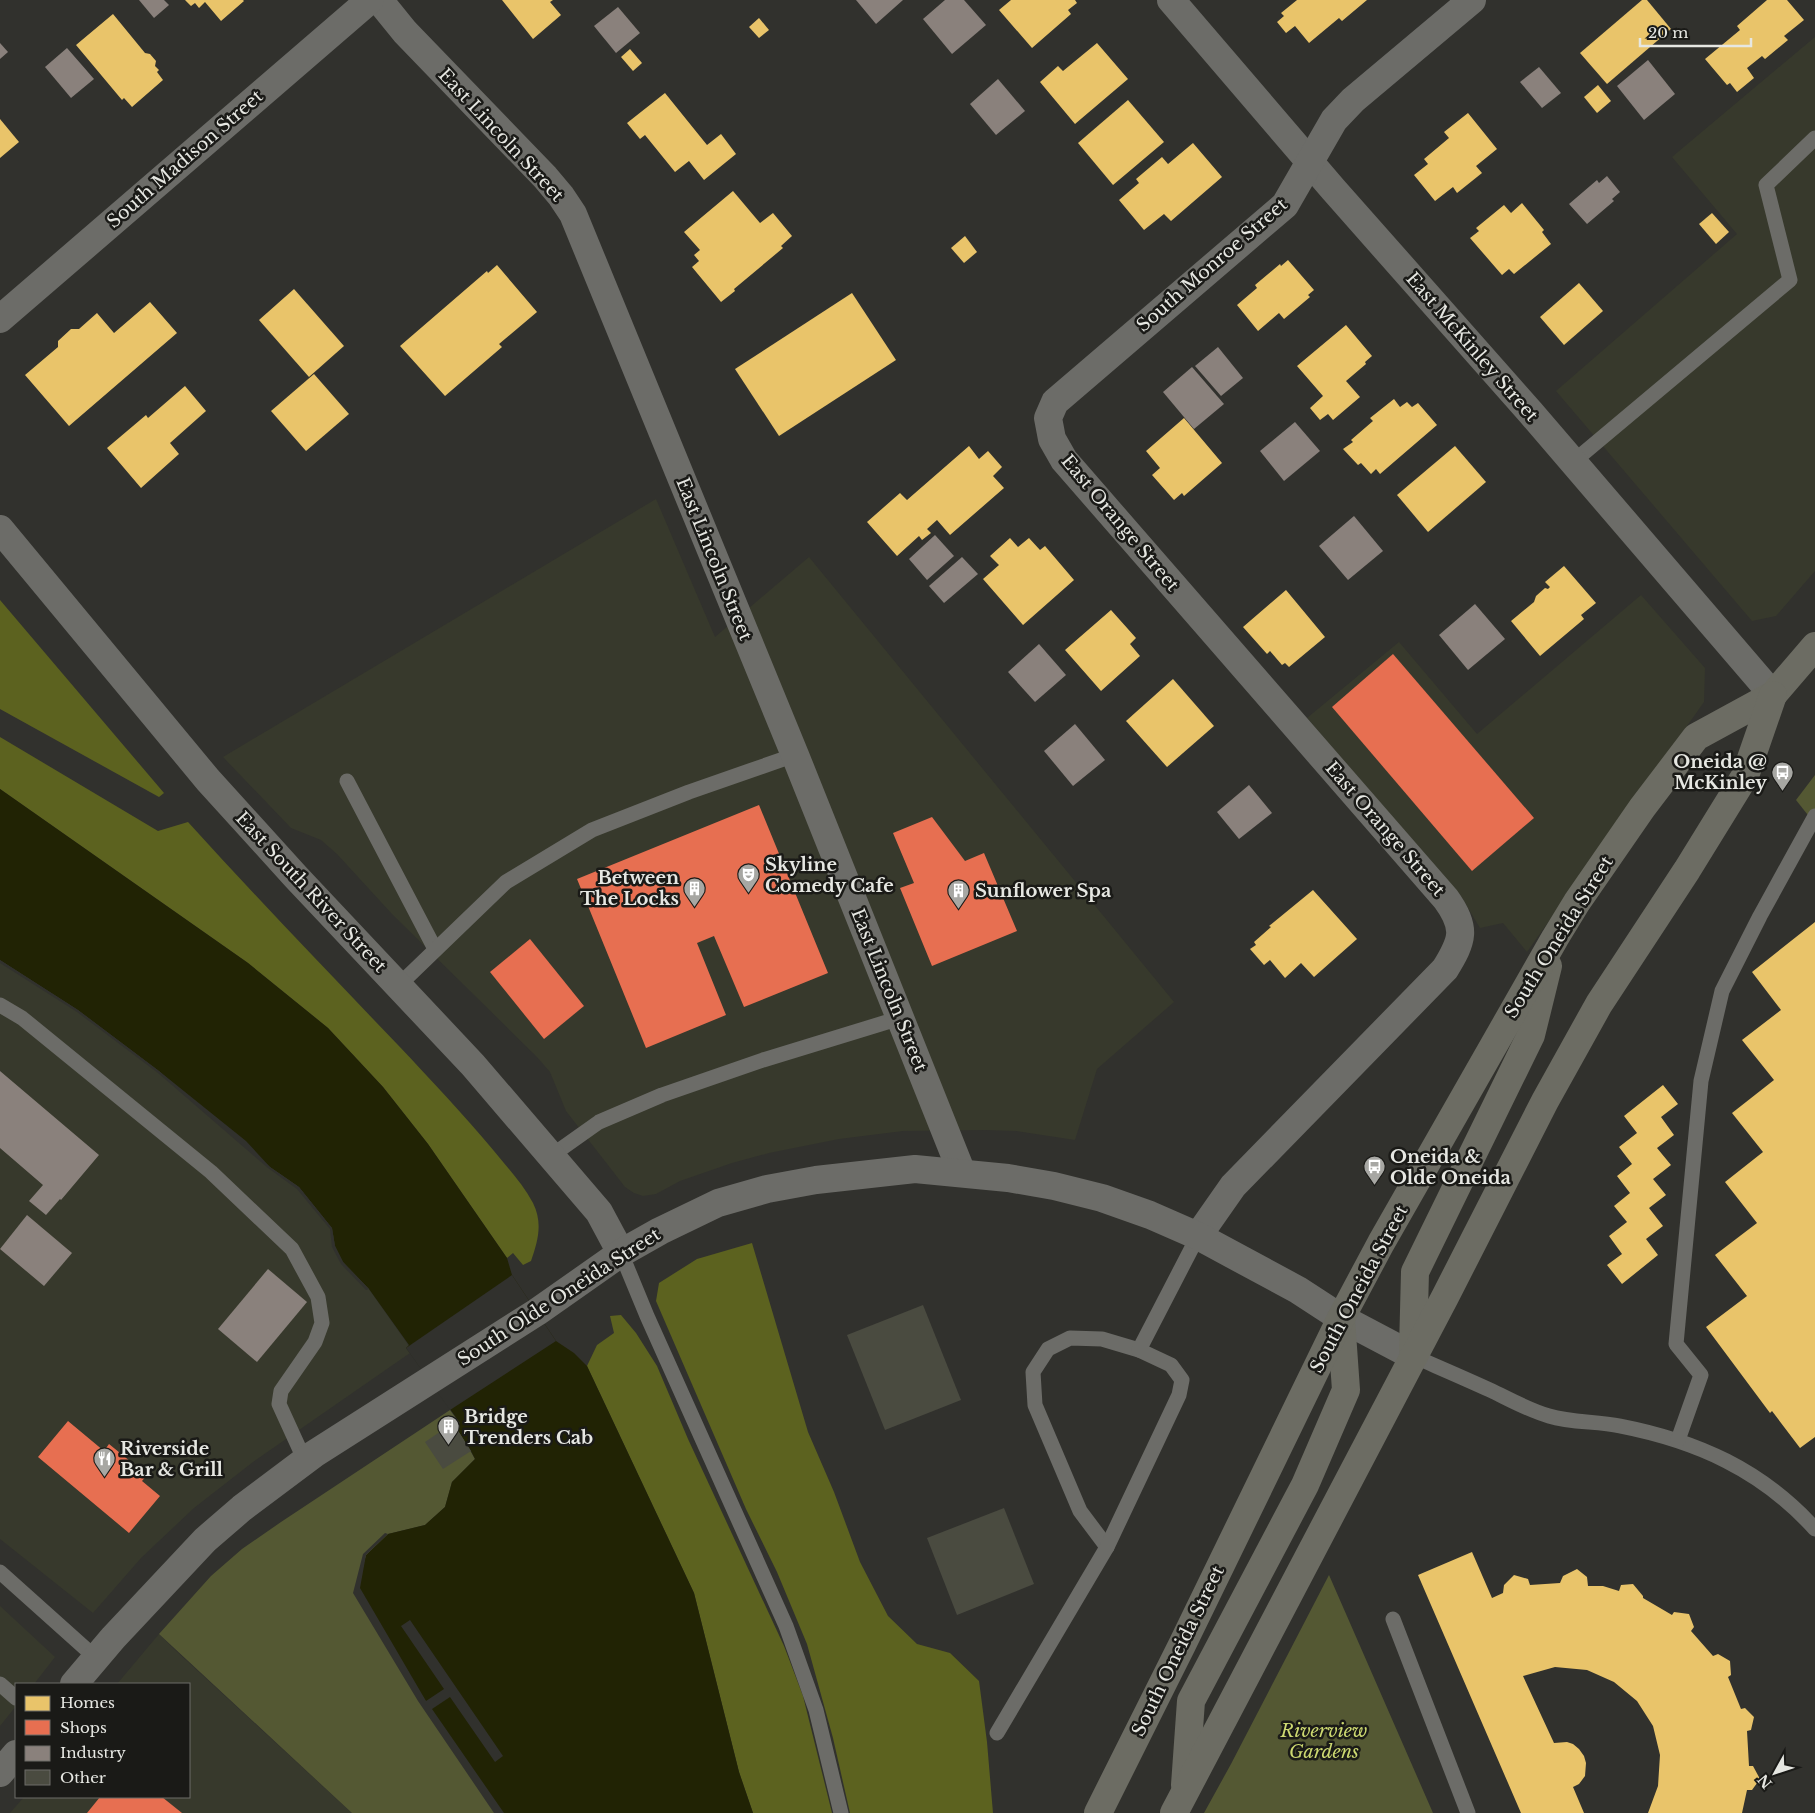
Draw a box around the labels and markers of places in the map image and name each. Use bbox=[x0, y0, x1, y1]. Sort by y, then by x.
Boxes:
place label: Oneida @ McKinley bbox=[1673, 751, 1767, 794]
bus stop icon: Oneida @ McKinley bbox=[1771, 760, 1795, 791]
place label: Skyline Comedy Cafe bbox=[765, 854, 894, 897]
theatre icon: Skyline Comedy Cafe bbox=[737, 863, 761, 894]
place label: Between The Locks bbox=[580, 867, 679, 910]
building icon: Between The Locks bbox=[683, 876, 707, 907]
building icon: Sunflower Spa bbox=[947, 879, 971, 910]
place label: Sunflower Spa bbox=[975, 880, 1112, 902]
place label: Oneida & Olde Oneida bbox=[1390, 1146, 1512, 1189]
bus stop icon: Oneida & Olde Oneida bbox=[1362, 1155, 1386, 1186]
place label: Bridge Trenders Cab bbox=[464, 1406, 593, 1449]
building icon: Bridge Trenders Cab bbox=[436, 1415, 460, 1446]
place label: Riverside Bar & Grill bbox=[120, 1438, 224, 1481]
restaurant icon: Riverside Bar & Grill bbox=[92, 1447, 116, 1478]

